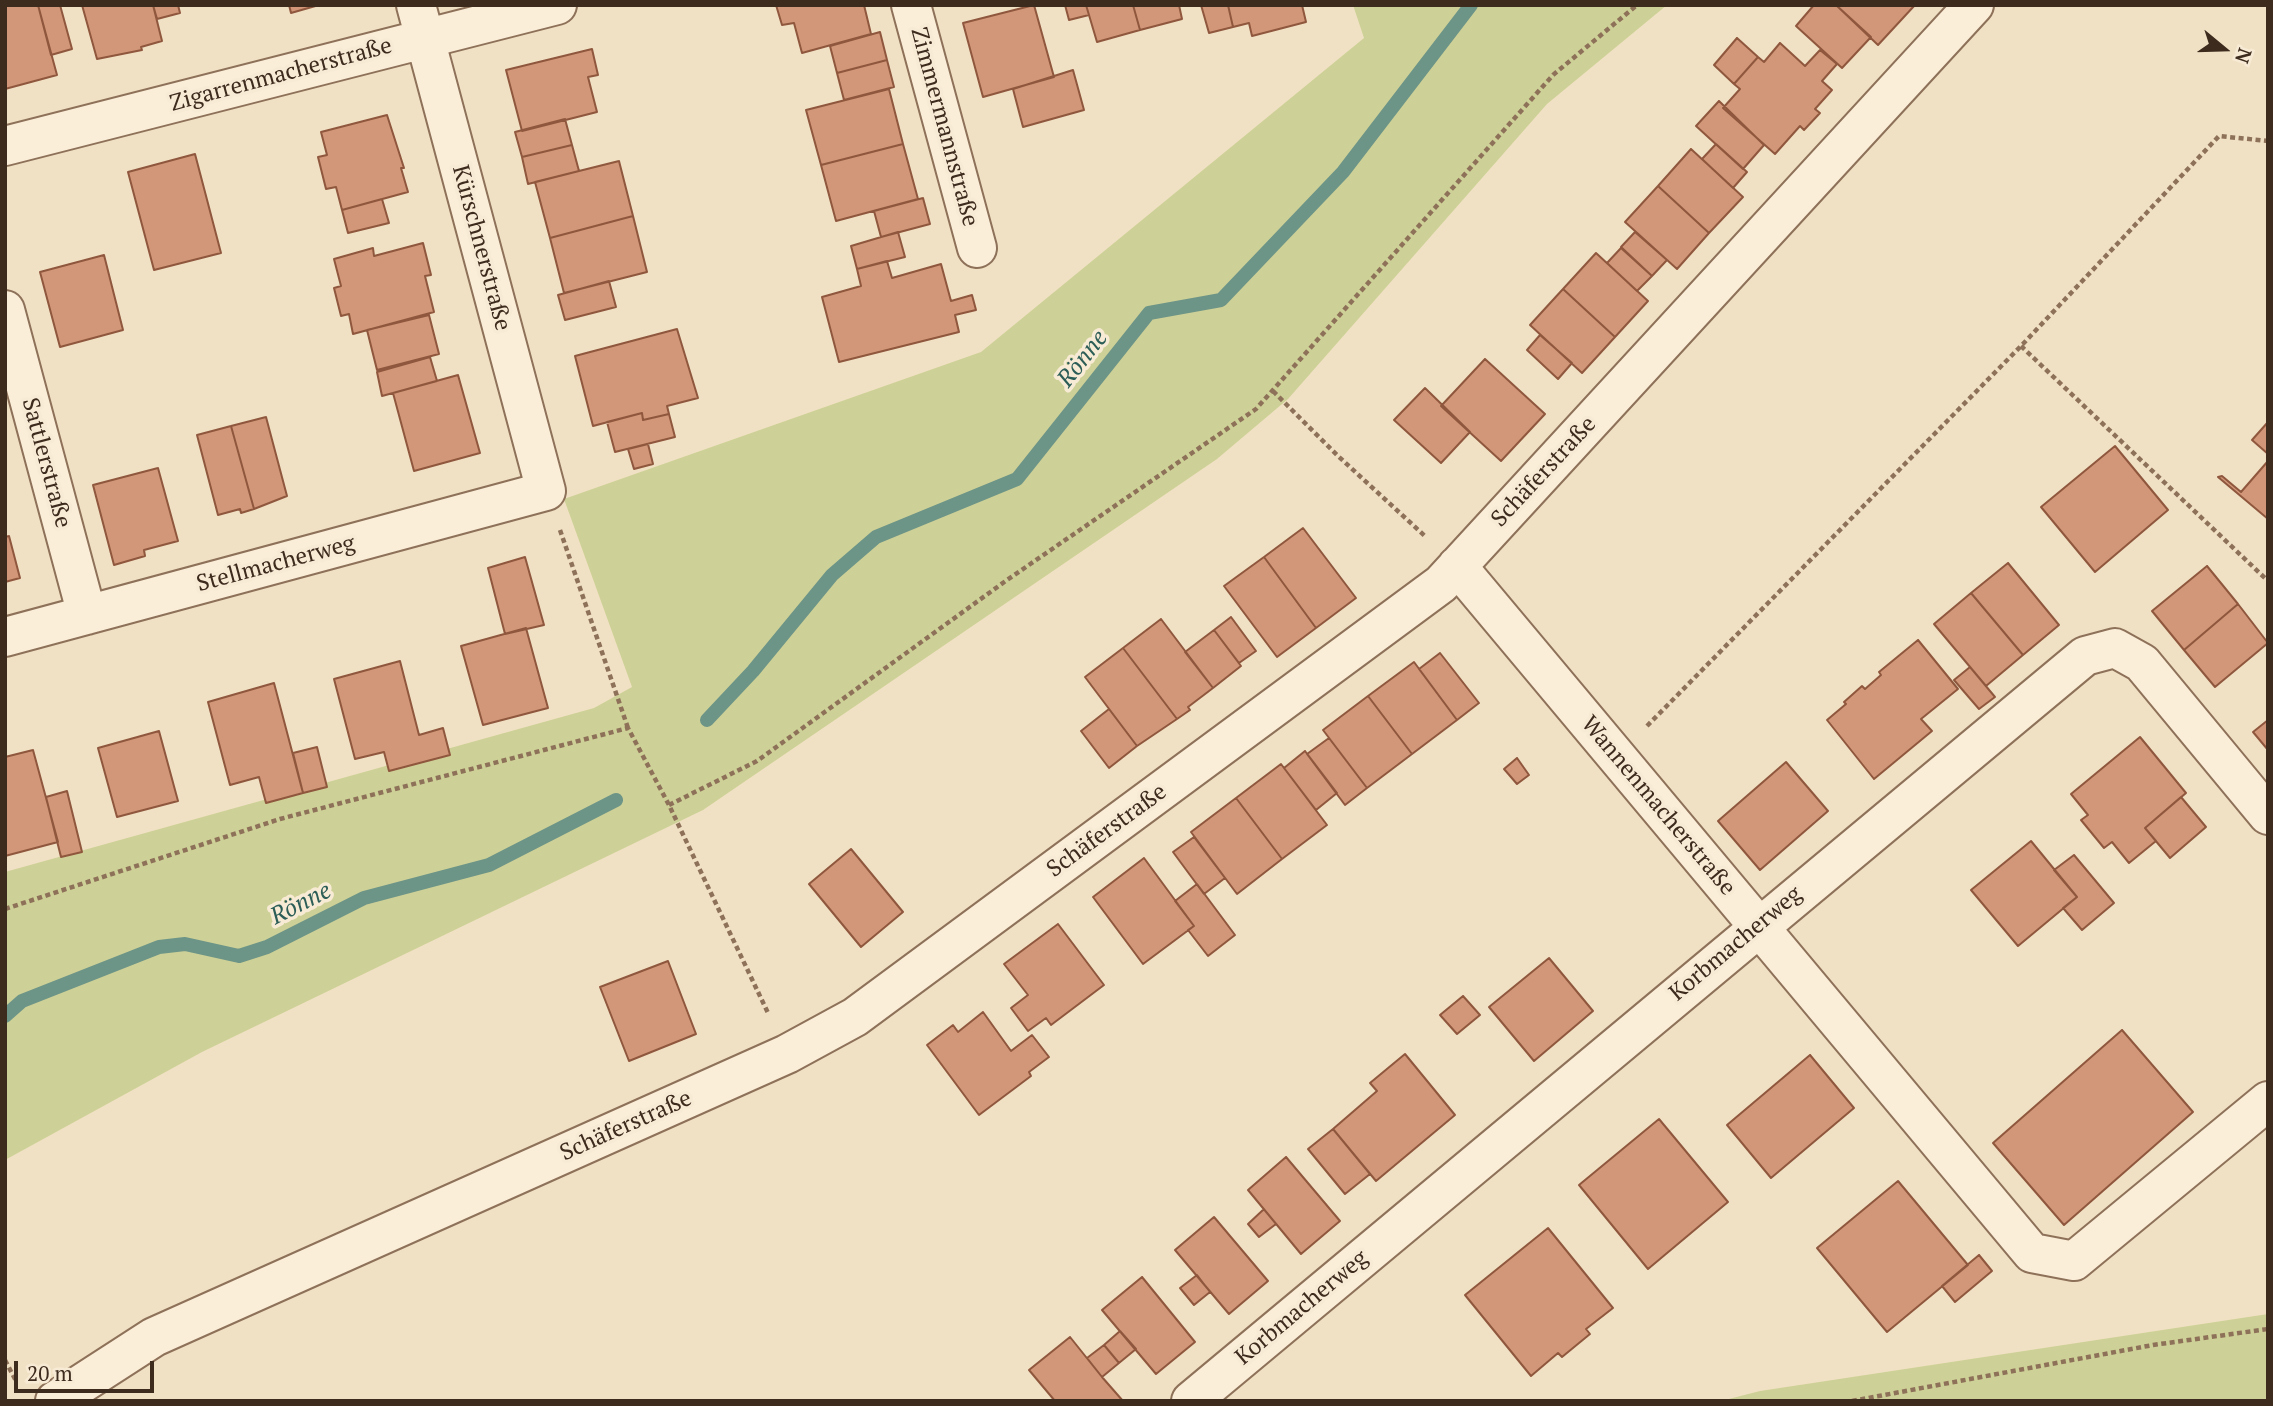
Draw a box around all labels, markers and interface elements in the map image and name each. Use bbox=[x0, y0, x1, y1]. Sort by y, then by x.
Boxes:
north arrow bbox=[2189, 14, 2259, 84]
street label: Zimmermannstraße bbox=[904, 24, 984, 230]
street label: Zigarrenmacherstraße bbox=[167, 32, 395, 118]
text: N bbox=[2230, 45, 2258, 67]
street label: Kürschnerstraße bbox=[446, 162, 516, 334]
water label: Rönne bbox=[1052, 325, 1114, 393]
street label: Sattlerstraße bbox=[15, 395, 77, 531]
street label: Schäferstraße bbox=[1486, 411, 1602, 533]
street label: Stellmacherweg bbox=[194, 530, 358, 598]
street label: Wannenmacherstraße bbox=[1575, 711, 1741, 901]
street label: Schäferstraße bbox=[1042, 778, 1172, 884]
water label: Rönne bbox=[266, 877, 336, 931]
street label: Korbmacherweg bbox=[1664, 881, 1808, 1007]
street label: Schäferstraße bbox=[556, 1085, 696, 1167]
street label: Korbmacherweg bbox=[1230, 1245, 1374, 1371]
scale bar bbox=[18, 1346, 158, 1390]
text: 20 m bbox=[27, 1359, 73, 1387]

